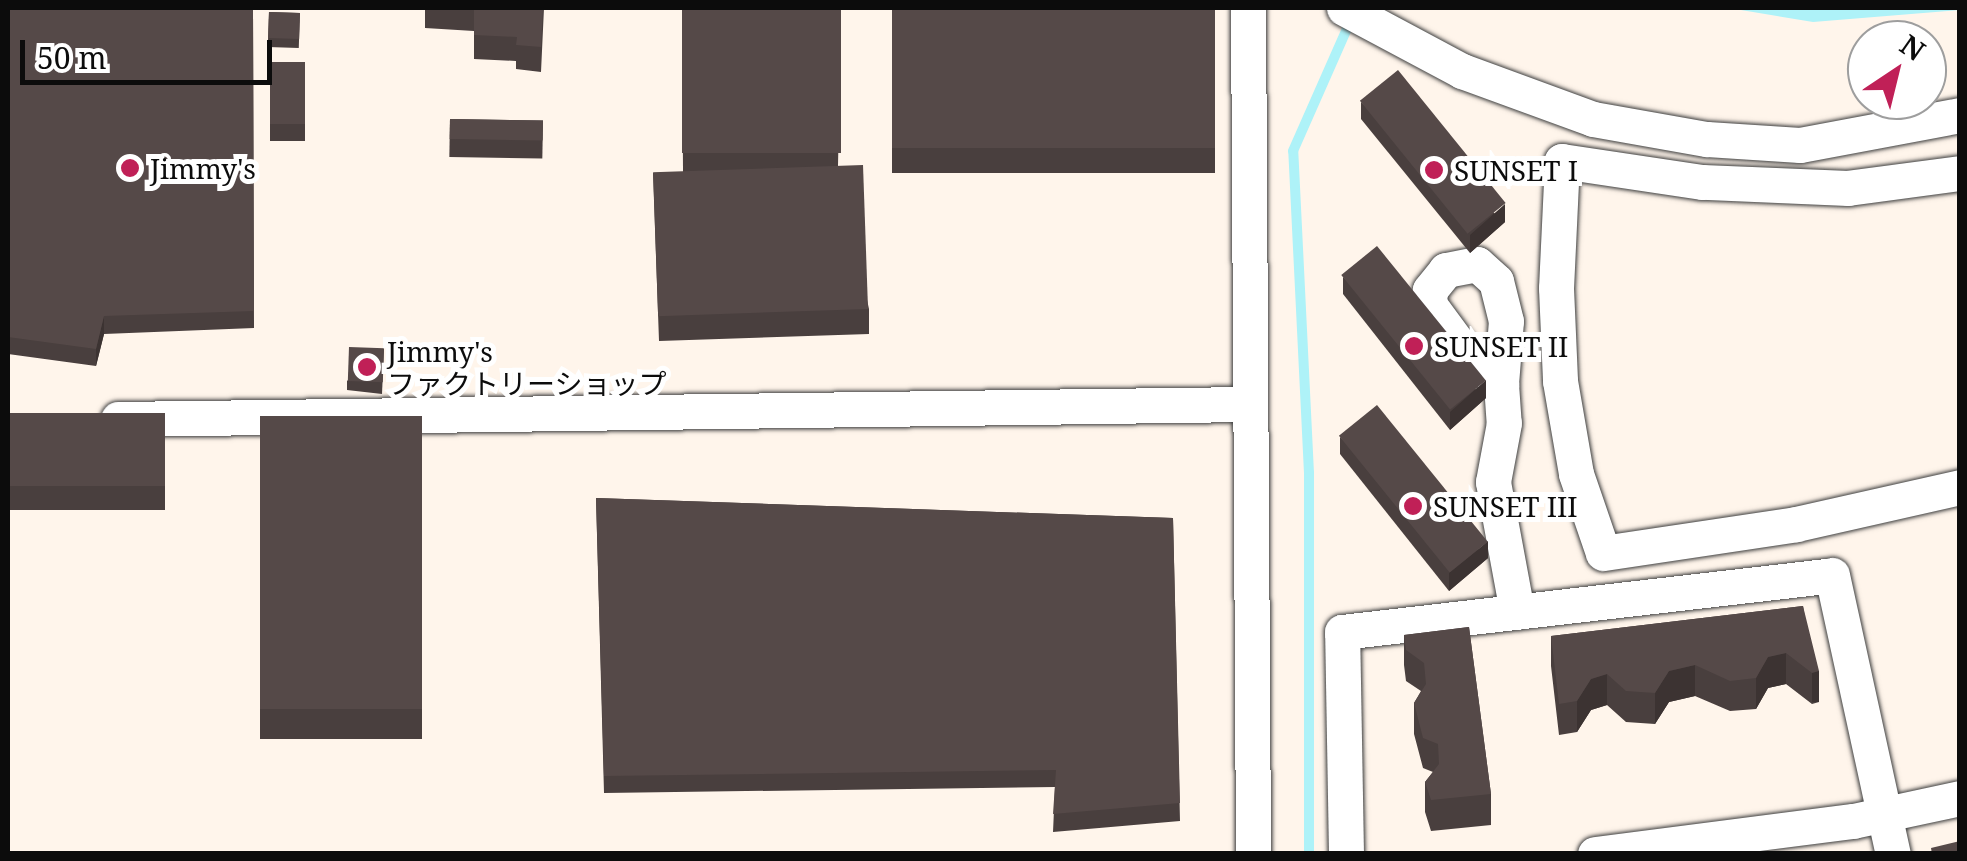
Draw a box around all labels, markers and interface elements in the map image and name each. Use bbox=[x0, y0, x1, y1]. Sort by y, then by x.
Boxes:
scale bar bbox=[25, 20, 278, 82]
north arrow bbox=[1847, 20, 1947, 120]
text: N bbox=[1893, 25, 1933, 69]
text: 50 m bbox=[37, 37, 107, 78]
place label: Jimmy's bbox=[150, 151, 256, 185]
place label: SUNSET I bbox=[1454, 153, 1578, 187]
marker: Jimmy's bbox=[119, 157, 141, 179]
marker: SUNSET I bbox=[1423, 159, 1445, 181]
place label: SUNSET II bbox=[1434, 329, 1568, 363]
place label: Jimmy's ファクトリーショップ bbox=[387, 334, 667, 400]
marker: SUNSET II bbox=[1403, 335, 1425, 357]
marker: Jimmy's ファクトリーショップ bbox=[356, 356, 378, 378]
place label: SUNSET III bbox=[1433, 489, 1578, 523]
marker: SUNSET III bbox=[1402, 495, 1424, 517]

